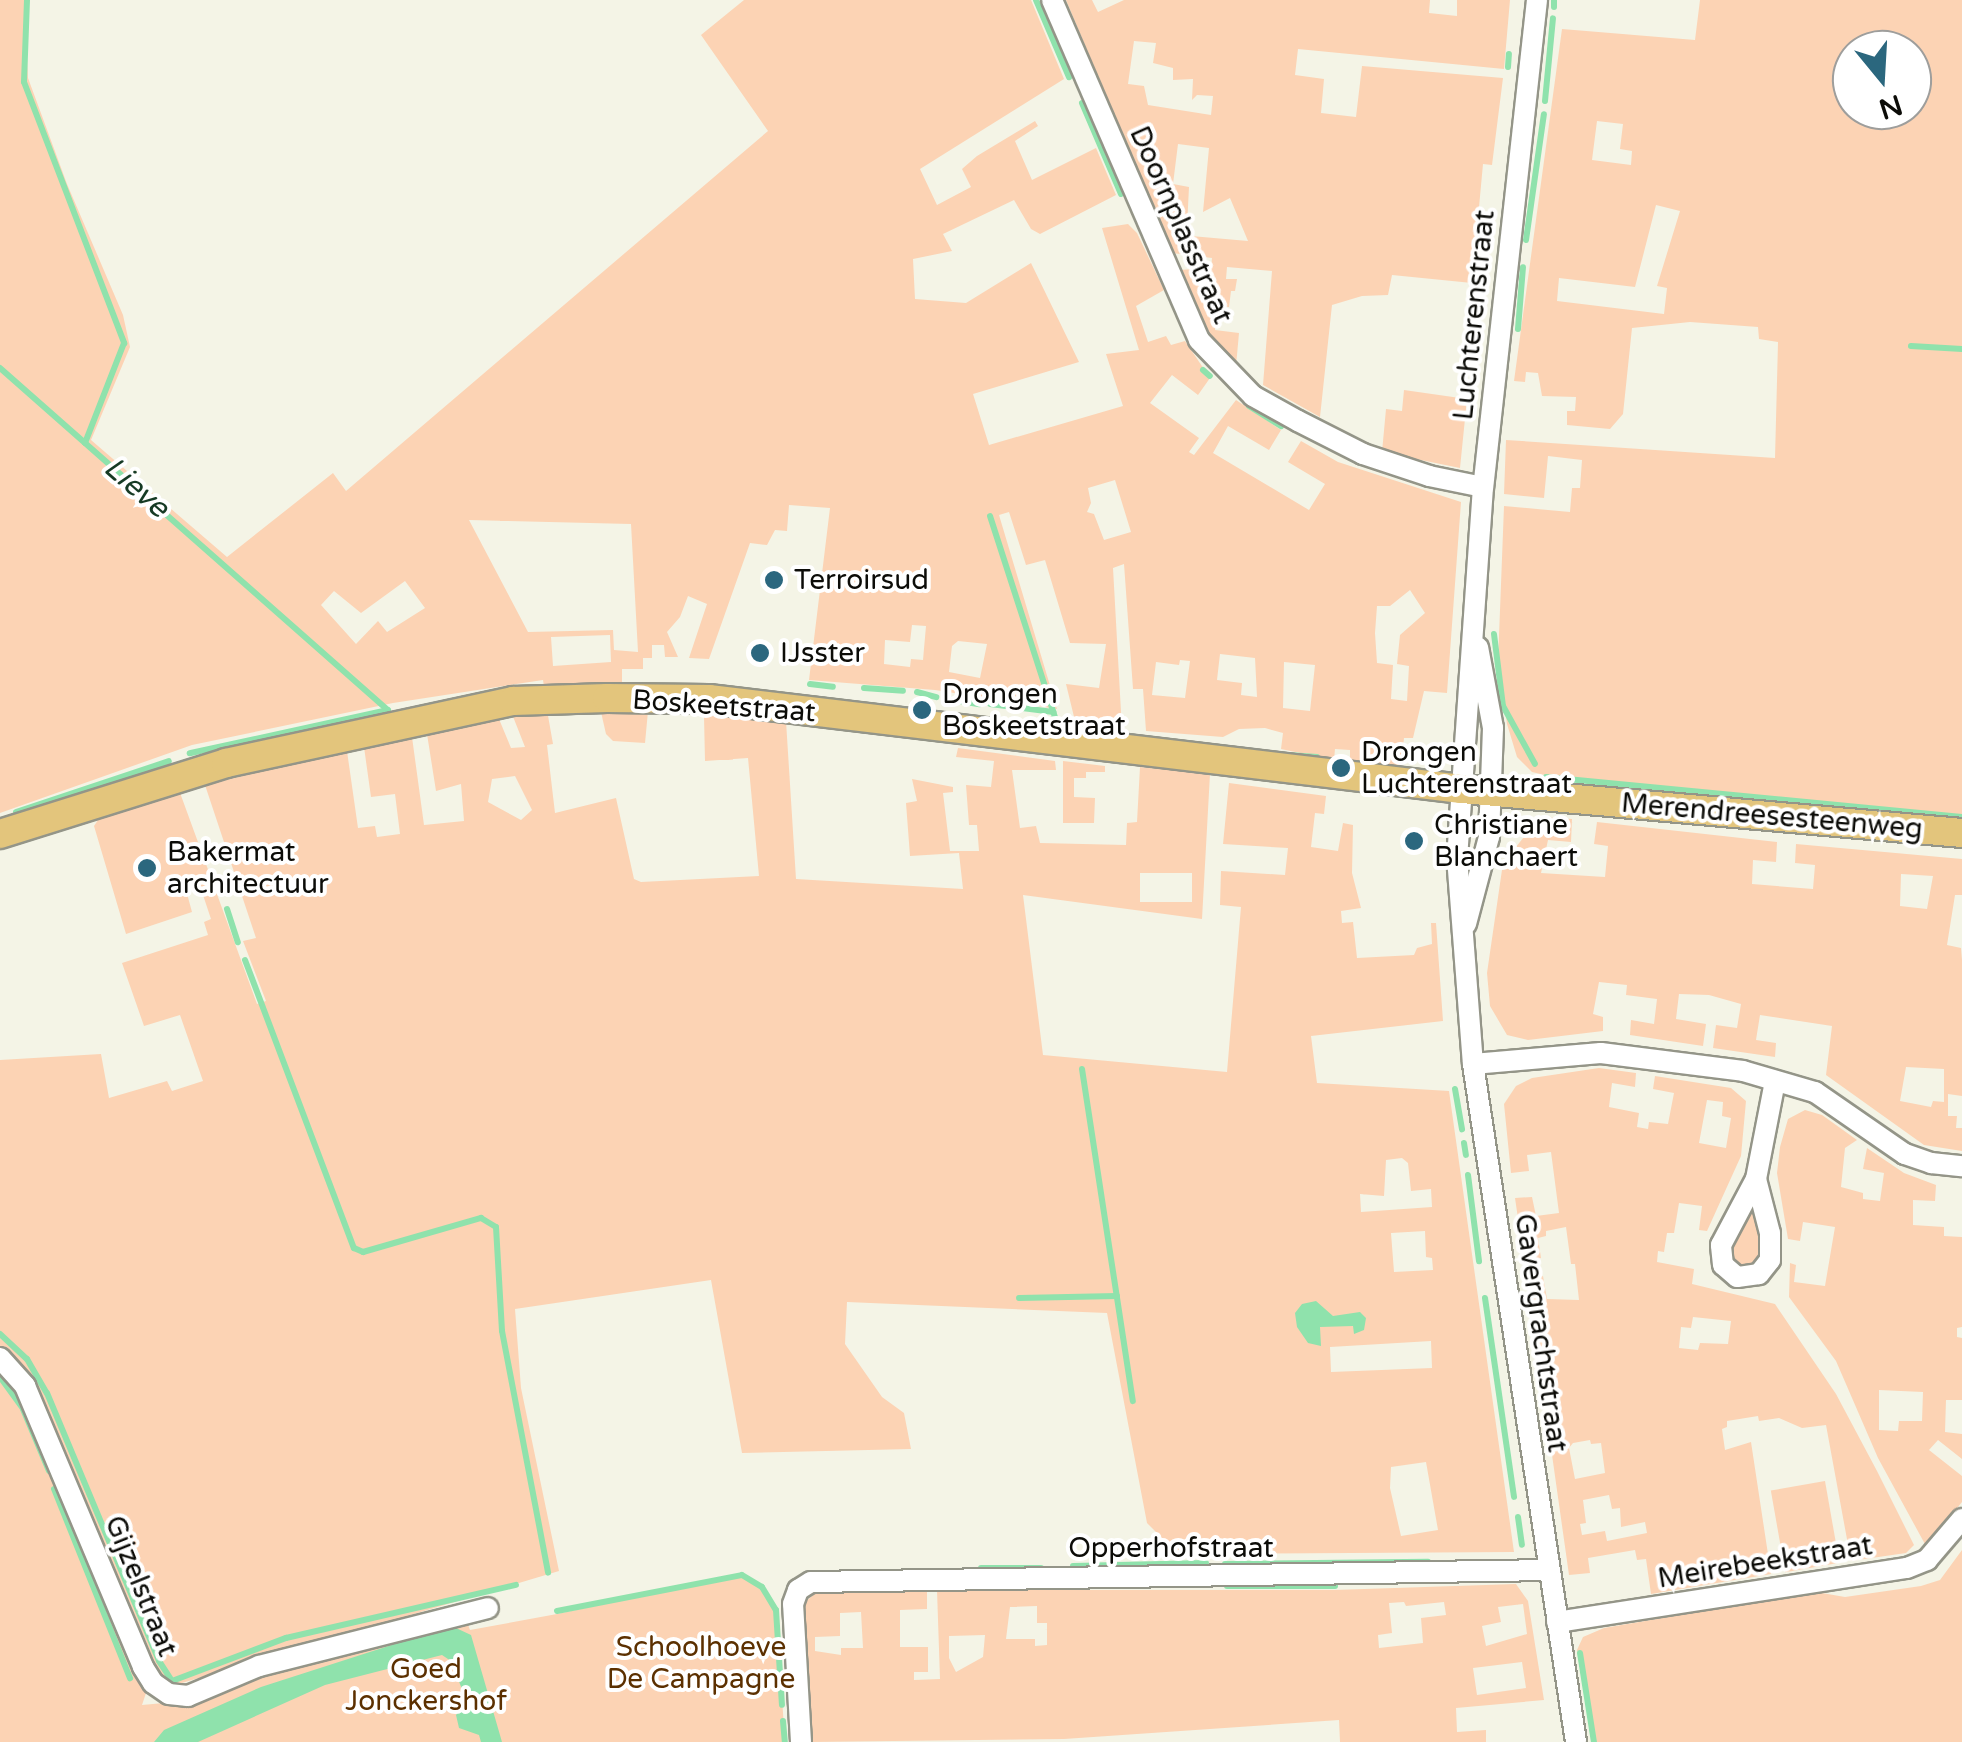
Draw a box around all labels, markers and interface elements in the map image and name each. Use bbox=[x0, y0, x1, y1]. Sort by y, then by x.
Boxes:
north arrow bbox=[1832, 30, 1932, 130]
text: N bbox=[1875, 87, 1907, 126]
street label: Doornplasstraat bbox=[1122, 121, 1240, 329]
street label: Luchterenstraat bbox=[1446, 208, 1502, 422]
water label: Lieve bbox=[96, 450, 176, 526]
place label: Terroirsud bbox=[794, 563, 929, 597]
marker: Terroirsud bbox=[763, 569, 785, 591]
place label: IJsster bbox=[780, 636, 865, 670]
marker: IJsster bbox=[749, 642, 771, 664]
place label: Drongen Boskeetstraat bbox=[942, 677, 1126, 743]
street label: Boskeetstraat bbox=[631, 683, 817, 729]
marker: Drongen Boskeetstraat bbox=[911, 699, 933, 721]
place label: Drongen Luchterenstraat bbox=[1361, 735, 1572, 801]
marker: Drongen Luchterenstraat bbox=[1330, 757, 1352, 779]
street label: Merendreesesteenweg bbox=[1620, 786, 1924, 846]
place label: Christiane Blanchaert bbox=[1434, 808, 1578, 874]
marker: Christiane Blanchaert bbox=[1403, 830, 1425, 852]
place label: Bakermat architectuur bbox=[167, 835, 329, 901]
marker: Bakermat architectuur bbox=[136, 857, 158, 879]
street label: Gavergrachtstraat bbox=[1508, 1212, 1574, 1454]
street label: Gijzelstraat bbox=[98, 1511, 184, 1661]
street label: Meirebeekstraat bbox=[1655, 1528, 1875, 1596]
street label: Opperhofstraat bbox=[1068, 1531, 1274, 1565]
park label: Schoolhoeve De Campagne bbox=[607, 1630, 795, 1696]
park label: Goed Jonckershof bbox=[345, 1652, 507, 1718]

